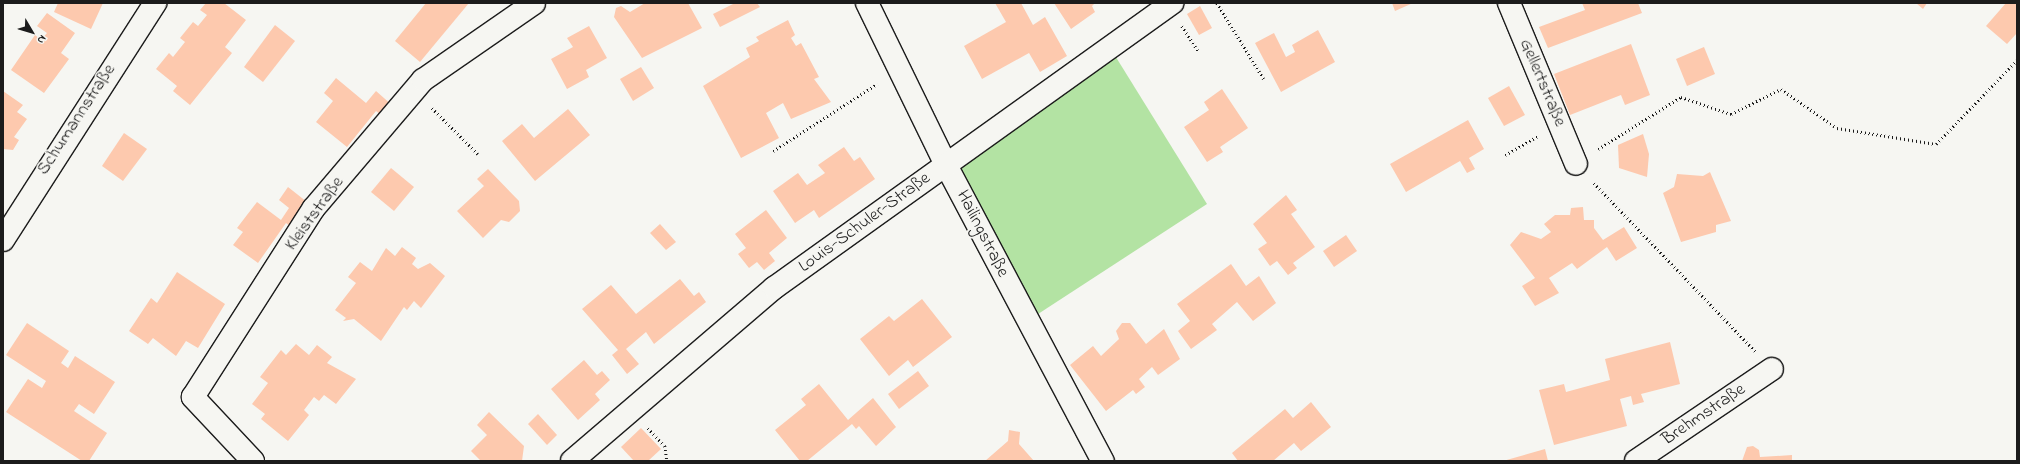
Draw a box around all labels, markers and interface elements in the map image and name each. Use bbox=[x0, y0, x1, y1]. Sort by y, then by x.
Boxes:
north arrow bbox=[12, 12, 52, 52]
text: N bbox=[33, 32, 50, 47]
street label: Gellertstraße bbox=[1514, 36, 1570, 130]
street label: Schumannstraße bbox=[33, 61, 121, 179]
street label: Louis-Schuler-Straße bbox=[795, 168, 935, 278]
street label: Kleiststraße bbox=[281, 173, 349, 255]
street label: Hailingstraße bbox=[951, 187, 1013, 281]
street label: Brehmstraße bbox=[1658, 379, 1750, 451]

